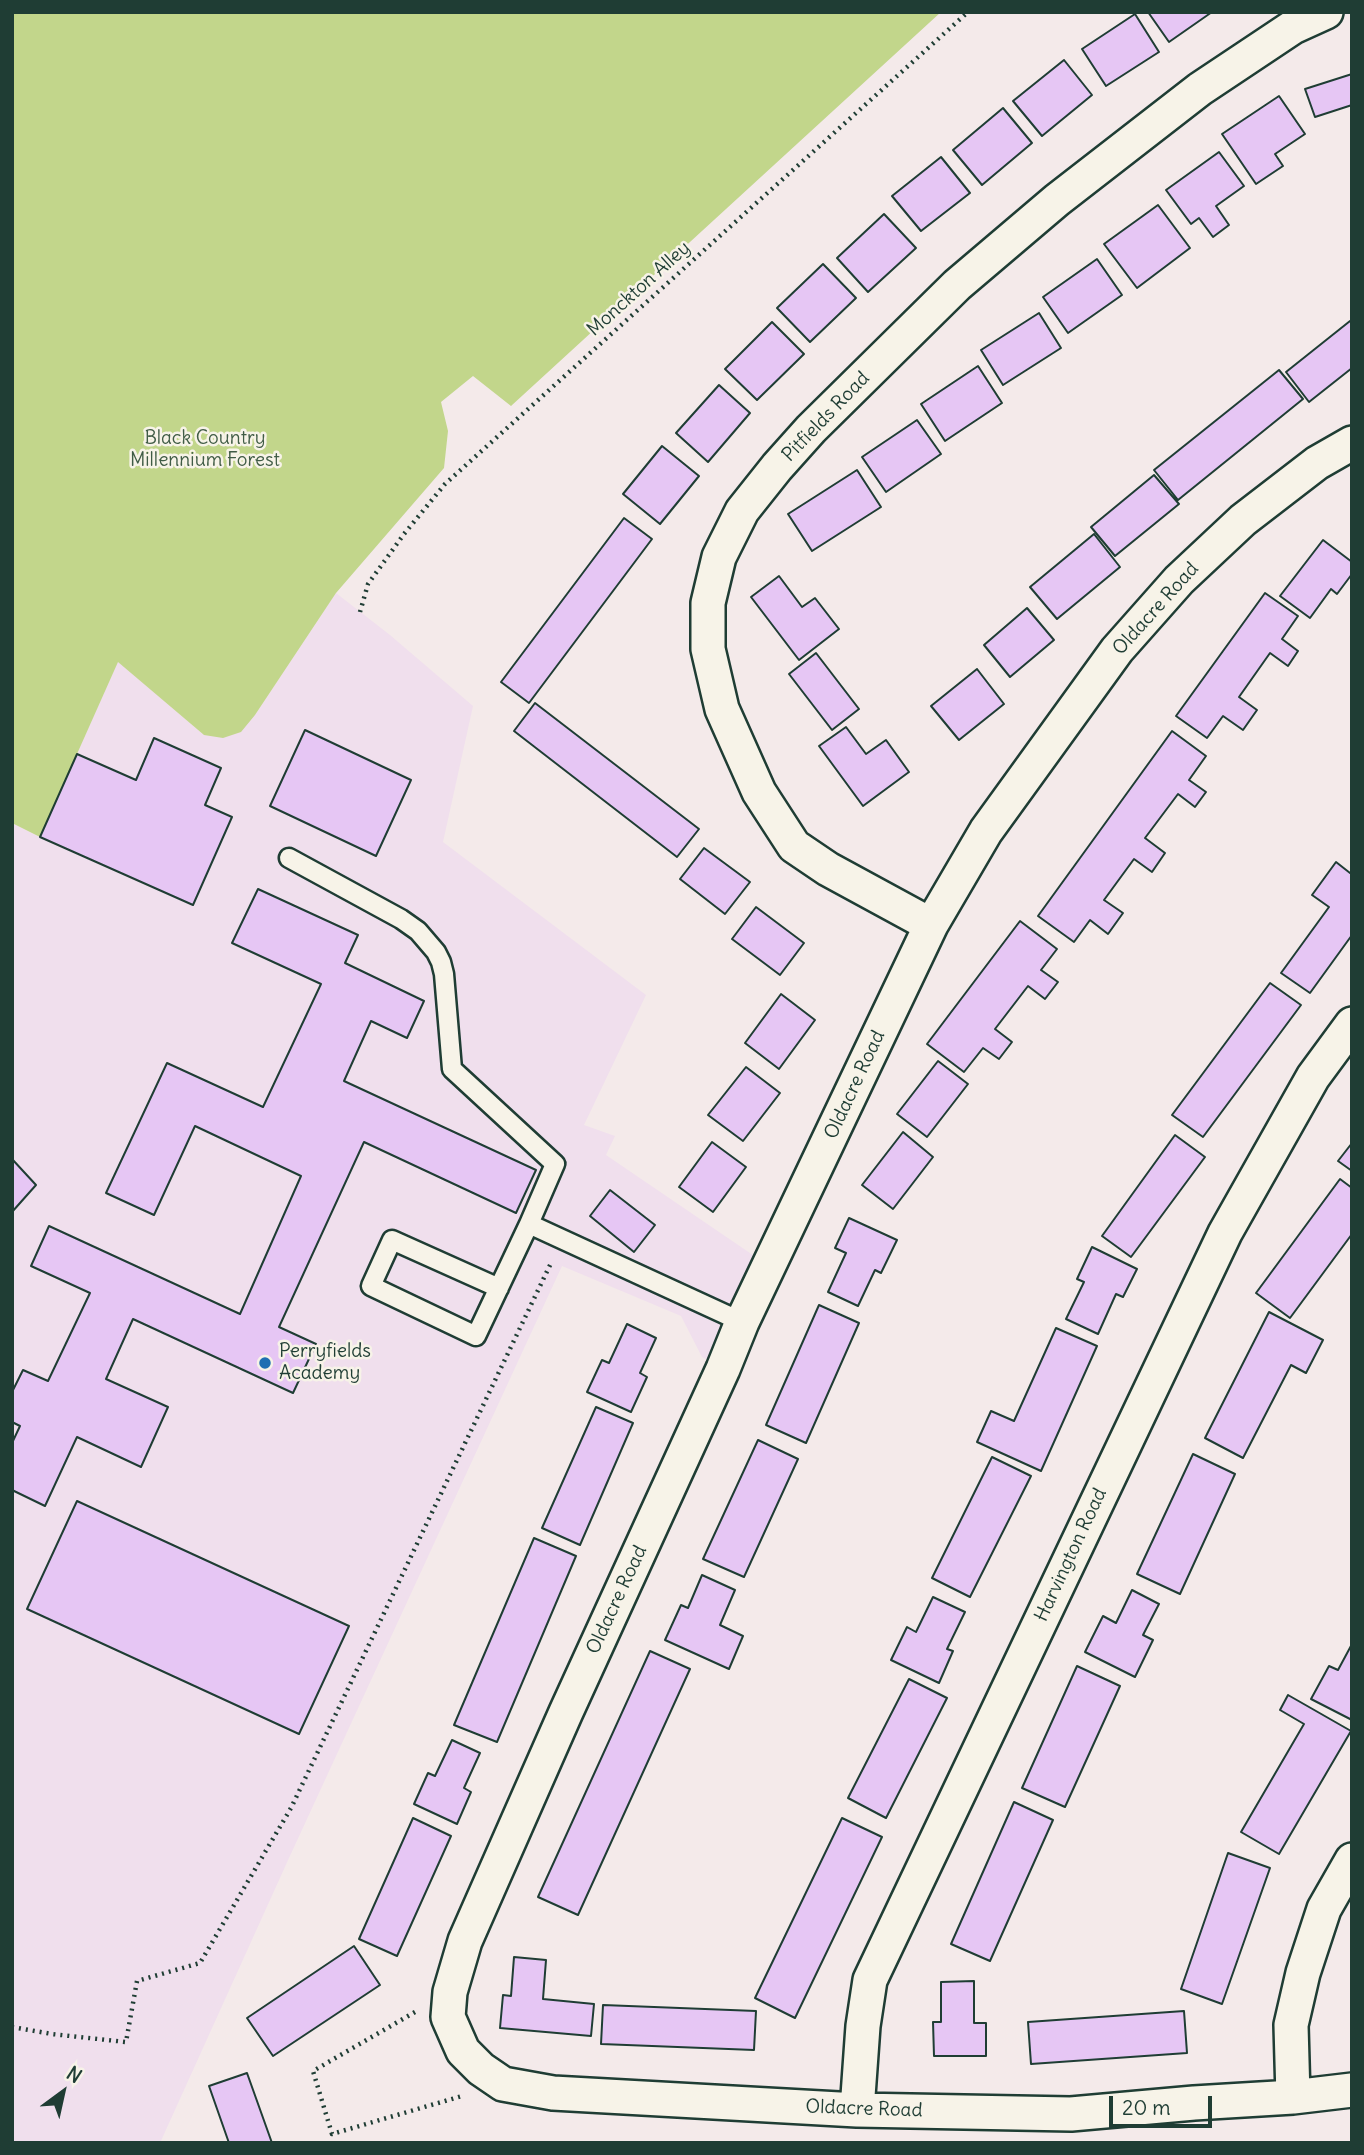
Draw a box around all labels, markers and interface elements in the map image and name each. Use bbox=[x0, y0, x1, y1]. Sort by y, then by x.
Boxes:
street label: Monckton Alley bbox=[583, 237, 695, 341]
street label: Pitfields Road bbox=[778, 367, 874, 467]
park label: Black Country Millennium Forest bbox=[130, 428, 280, 472]
street label: Oldacre Road bbox=[1108, 558, 1204, 660]
street label: Oldacre Road bbox=[820, 1027, 890, 1143]
place label: Perryfields Academy bbox=[279, 1341, 371, 1385]
marker: Perryfields Academy bbox=[257, 1355, 273, 1371]
street label: Harvington Road bbox=[1030, 1485, 1112, 1625]
street label: Oldacre Road bbox=[582, 1542, 652, 1658]
north arrow bbox=[28, 2057, 98, 2127]
text: N bbox=[62, 2061, 86, 2088]
scale bar bbox=[1112, 2082, 1215, 2126]
text: 20 m bbox=[1122, 2094, 1171, 2121]
street label: Oldacre Road bbox=[805, 2096, 923, 2122]

